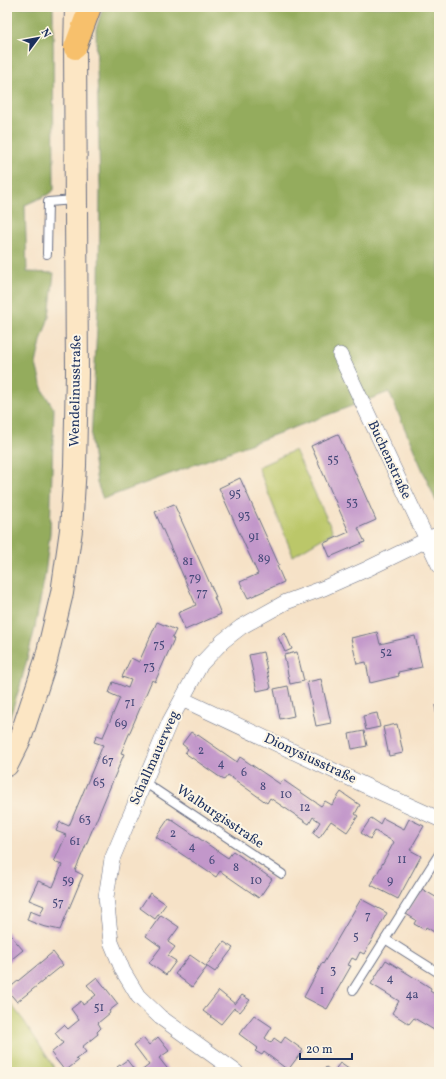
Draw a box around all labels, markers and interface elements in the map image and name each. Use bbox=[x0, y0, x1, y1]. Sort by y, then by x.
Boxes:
north arrow bbox=[18, 18, 58, 58]
text: N bbox=[37, 26, 54, 41]
street label: Wendelinusstraße bbox=[66, 335, 86, 447]
street label: Buchenstraße bbox=[363, 418, 416, 503]
house number: 55 bbox=[327, 452, 339, 468]
house number: 95 bbox=[229, 486, 241, 502]
house number: 53 bbox=[346, 495, 358, 511]
house number: 93 bbox=[238, 508, 250, 524]
house number: 91 bbox=[249, 529, 259, 545]
house number: 89 bbox=[258, 551, 270, 567]
house number: 81 bbox=[183, 554, 193, 570]
house number: 79 bbox=[189, 570, 201, 586]
house number: 77 bbox=[196, 585, 208, 601]
house number: 75 bbox=[153, 637, 165, 653]
house number: 52 bbox=[380, 645, 392, 661]
house number: 73 bbox=[143, 659, 155, 675]
house number: 71 bbox=[125, 695, 135, 711]
street label: Schallmauerweg bbox=[126, 708, 184, 808]
house number: 69 bbox=[115, 716, 127, 732]
street label: Dionysiusstraße bbox=[261, 729, 360, 789]
house number: 2 bbox=[198, 743, 204, 759]
house number: 67 bbox=[102, 753, 114, 769]
house number: 4 bbox=[217, 756, 225, 772]
house number: 6 bbox=[241, 765, 247, 781]
house number: 65 bbox=[93, 775, 105, 791]
house number: 8 bbox=[260, 779, 266, 795]
street label: Walburgisstraße bbox=[173, 781, 268, 854]
house number: 10 bbox=[280, 787, 292, 803]
house number: 12 bbox=[299, 800, 311, 816]
house number: 63 bbox=[79, 812, 91, 828]
house number: 2 bbox=[170, 826, 176, 842]
house number: 61 bbox=[70, 834, 80, 850]
house number: 4 bbox=[188, 839, 196, 855]
house number: 11 bbox=[397, 852, 407, 868]
house number: 6 bbox=[209, 853, 215, 869]
house number: 8 bbox=[233, 860, 239, 876]
house number: 59 bbox=[62, 873, 74, 889]
house number: 10 bbox=[250, 873, 262, 889]
house number: 9 bbox=[387, 873, 393, 889]
house number: 57 bbox=[52, 895, 64, 911]
house number: 7 bbox=[365, 908, 371, 924]
house number: 5 bbox=[353, 929, 359, 945]
house number: 3 bbox=[330, 963, 336, 979]
house number: 4 bbox=[386, 971, 394, 987]
house number: 1 bbox=[320, 983, 324, 999]
house number: 4a bbox=[405, 987, 419, 1003]
house number: 51 bbox=[94, 1000, 104, 1016]
scale bar bbox=[300, 1035, 352, 1061]
text: 20 m bbox=[306, 1042, 333, 1058]

